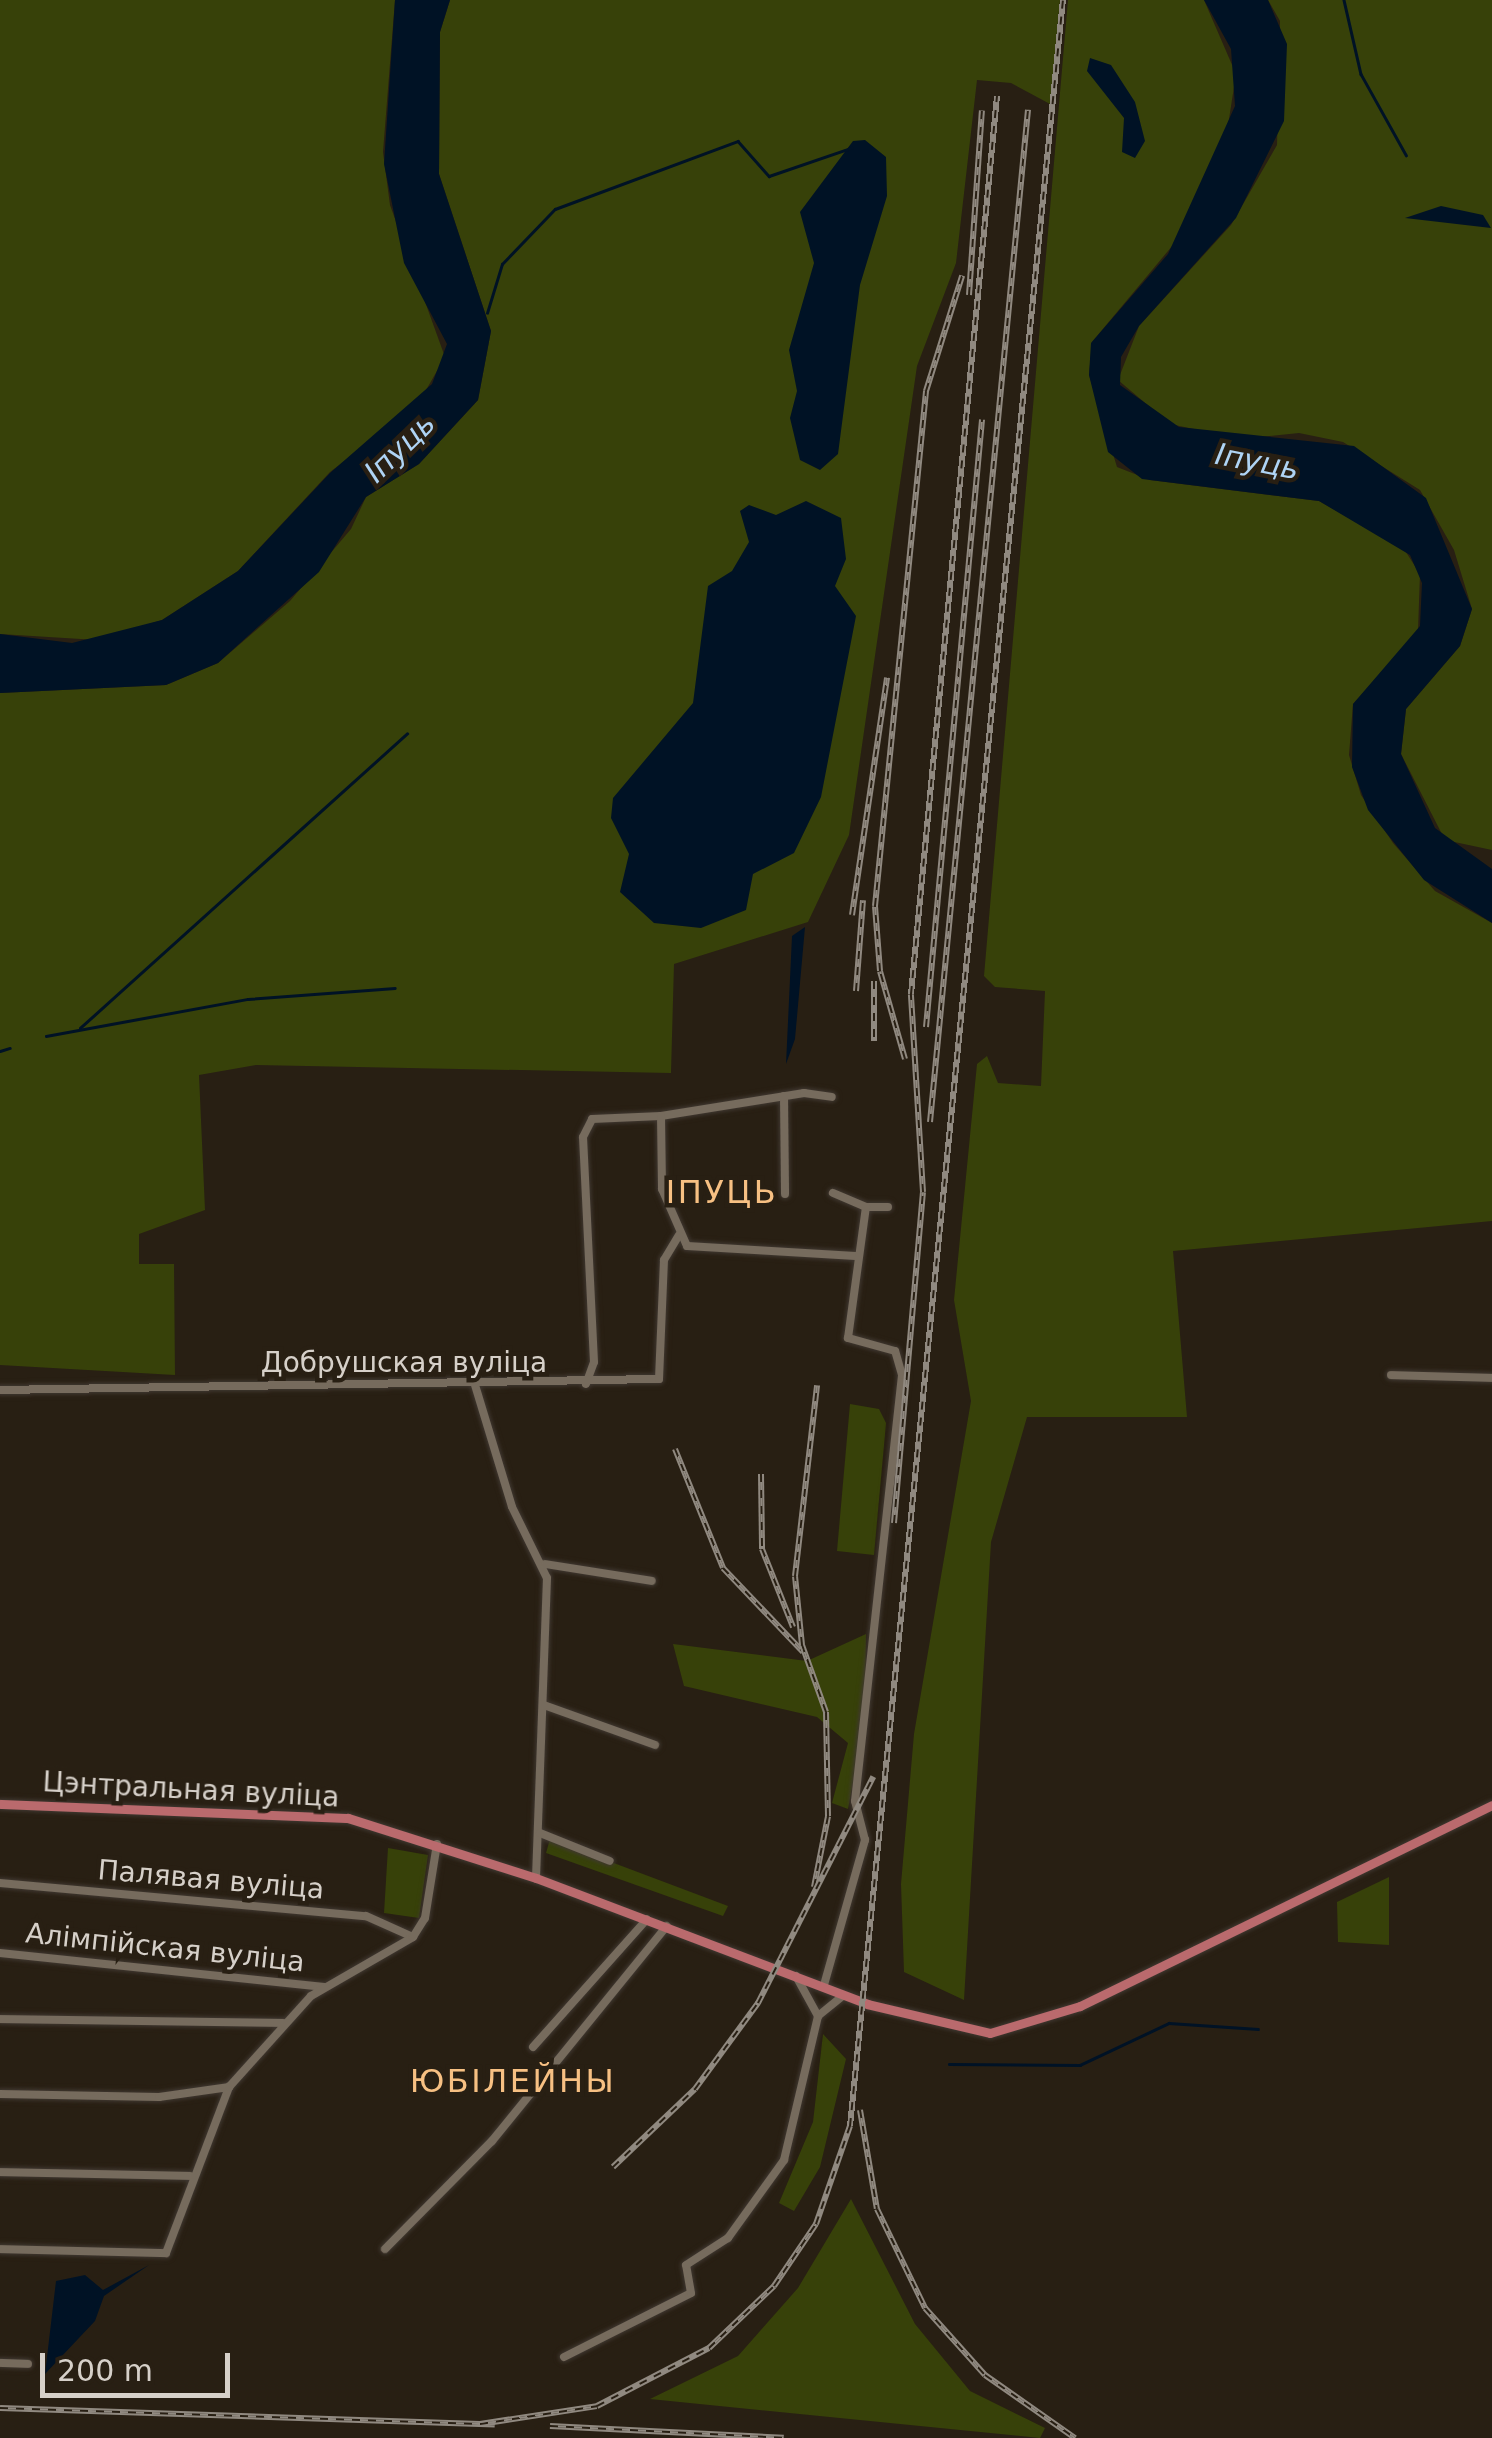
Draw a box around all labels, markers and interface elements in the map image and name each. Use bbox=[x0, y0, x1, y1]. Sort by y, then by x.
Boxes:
water label: Іпуць bbox=[357, 406, 443, 490]
water label: Іпуць bbox=[1212, 436, 1302, 488]
district label: ІПУЦЬ bbox=[666, 1173, 778, 1211]
street label: Добрушская вуліца bbox=[261, 1346, 547, 1380]
street label: Цэнтральная вуліца bbox=[42, 1765, 340, 1815]
street label: Палявая вуліца bbox=[96, 1853, 326, 1907]
street label: Алімпійская вуліца bbox=[24, 1917, 306, 1979]
district label: ЮБІЛЕЙНЫ bbox=[410, 2062, 616, 2100]
scale bar bbox=[45, 2333, 235, 2395]
text: 200 m bbox=[57, 2353, 153, 2388]

